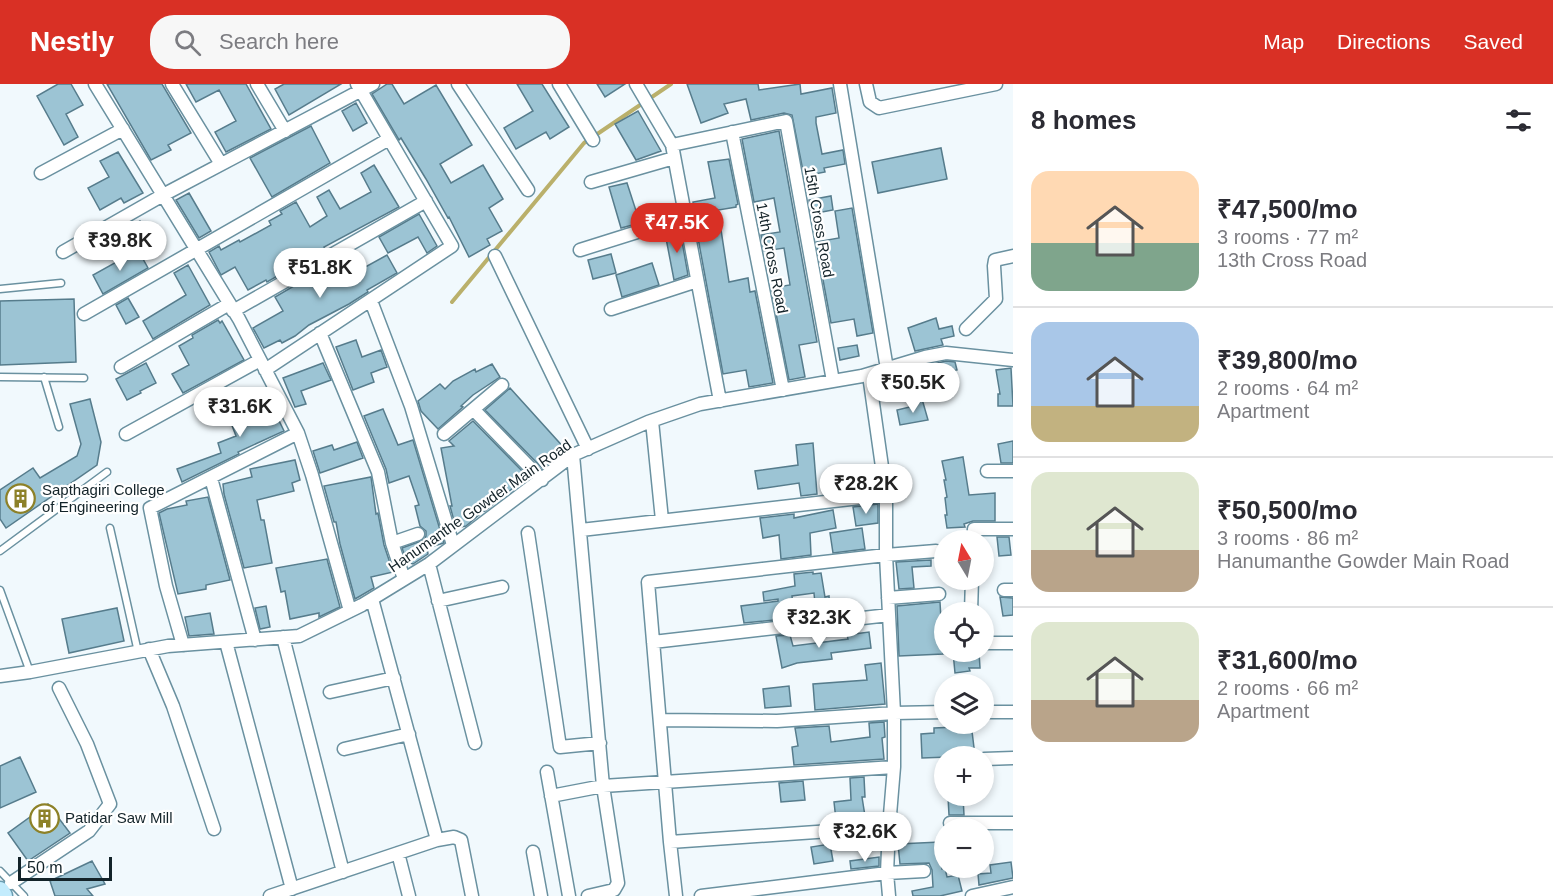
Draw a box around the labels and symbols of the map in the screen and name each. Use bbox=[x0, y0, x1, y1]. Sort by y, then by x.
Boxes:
street label: 15th Cross Road bbox=[801, 165, 838, 279]
street label: 14th Cross Road bbox=[753, 201, 792, 315]
pin: ₹47.5K bbox=[628, 203, 726, 254]
pin: ₹39.8K bbox=[71, 221, 169, 272]
pin: ₹51.8K bbox=[271, 248, 369, 299]
pin: ₹50.5K bbox=[864, 363, 962, 414]
pin: ₹31.6K bbox=[191, 387, 289, 438]
street label: Hanumanthe Gowder Main Road bbox=[385, 436, 574, 575]
pin: ₹28.2K bbox=[817, 464, 915, 515]
place label: Sapthagiri College of Engineering bbox=[42, 481, 165, 515]
building icon: Sapthagiri College of Engineering bbox=[5, 483, 37, 515]
north arrow bbox=[934, 530, 994, 590]
pin: ₹32.3K bbox=[770, 598, 868, 649]
building icon: Patidar Saw Mill bbox=[28, 802, 60, 834]
place label: Patidar Saw Mill bbox=[65, 809, 173, 826]
pin: ₹32.6K bbox=[816, 812, 914, 863]
scale bar bbox=[18, 854, 112, 882]

